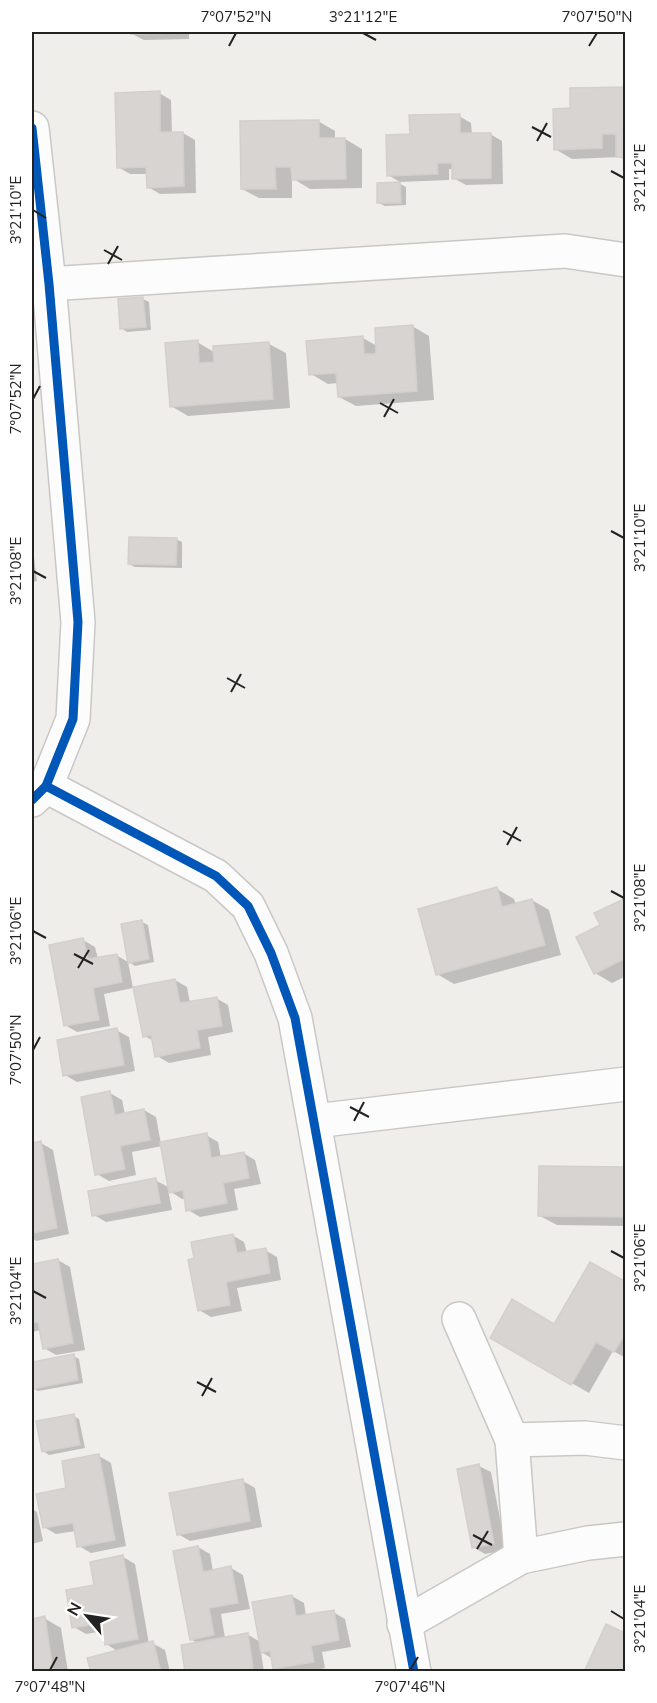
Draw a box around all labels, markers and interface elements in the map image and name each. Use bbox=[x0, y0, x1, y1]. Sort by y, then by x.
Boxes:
text: 7°07'52"N bbox=[201, 7, 271, 26]
text: 3°21'12"E bbox=[329, 7, 397, 26]
text: 7°07'50"N bbox=[562, 7, 632, 26]
text: 3°21'12"E bbox=[630, 144, 649, 212]
text: 3°21'10"E bbox=[6, 176, 25, 244]
text: 7°07'52"N bbox=[6, 364, 25, 434]
text: 3°21'10"E bbox=[630, 504, 649, 572]
text: 3°21'08"E bbox=[6, 537, 25, 605]
text: 3°21'08"E bbox=[630, 864, 649, 932]
text: 3°21'06"E bbox=[6, 897, 25, 965]
text: 7°07'50"N bbox=[6, 1015, 25, 1085]
text: 3°21'06"E bbox=[630, 1224, 649, 1292]
text: 3°21'04"E bbox=[6, 1257, 25, 1325]
text: 3°21'04"E bbox=[630, 1585, 649, 1653]
north arrow bbox=[57, 1586, 117, 1646]
text: N bbox=[62, 1599, 86, 1619]
text: 7°07'48"N bbox=[15, 1677, 85, 1696]
text: 7°07'46"N bbox=[375, 1677, 445, 1696]

